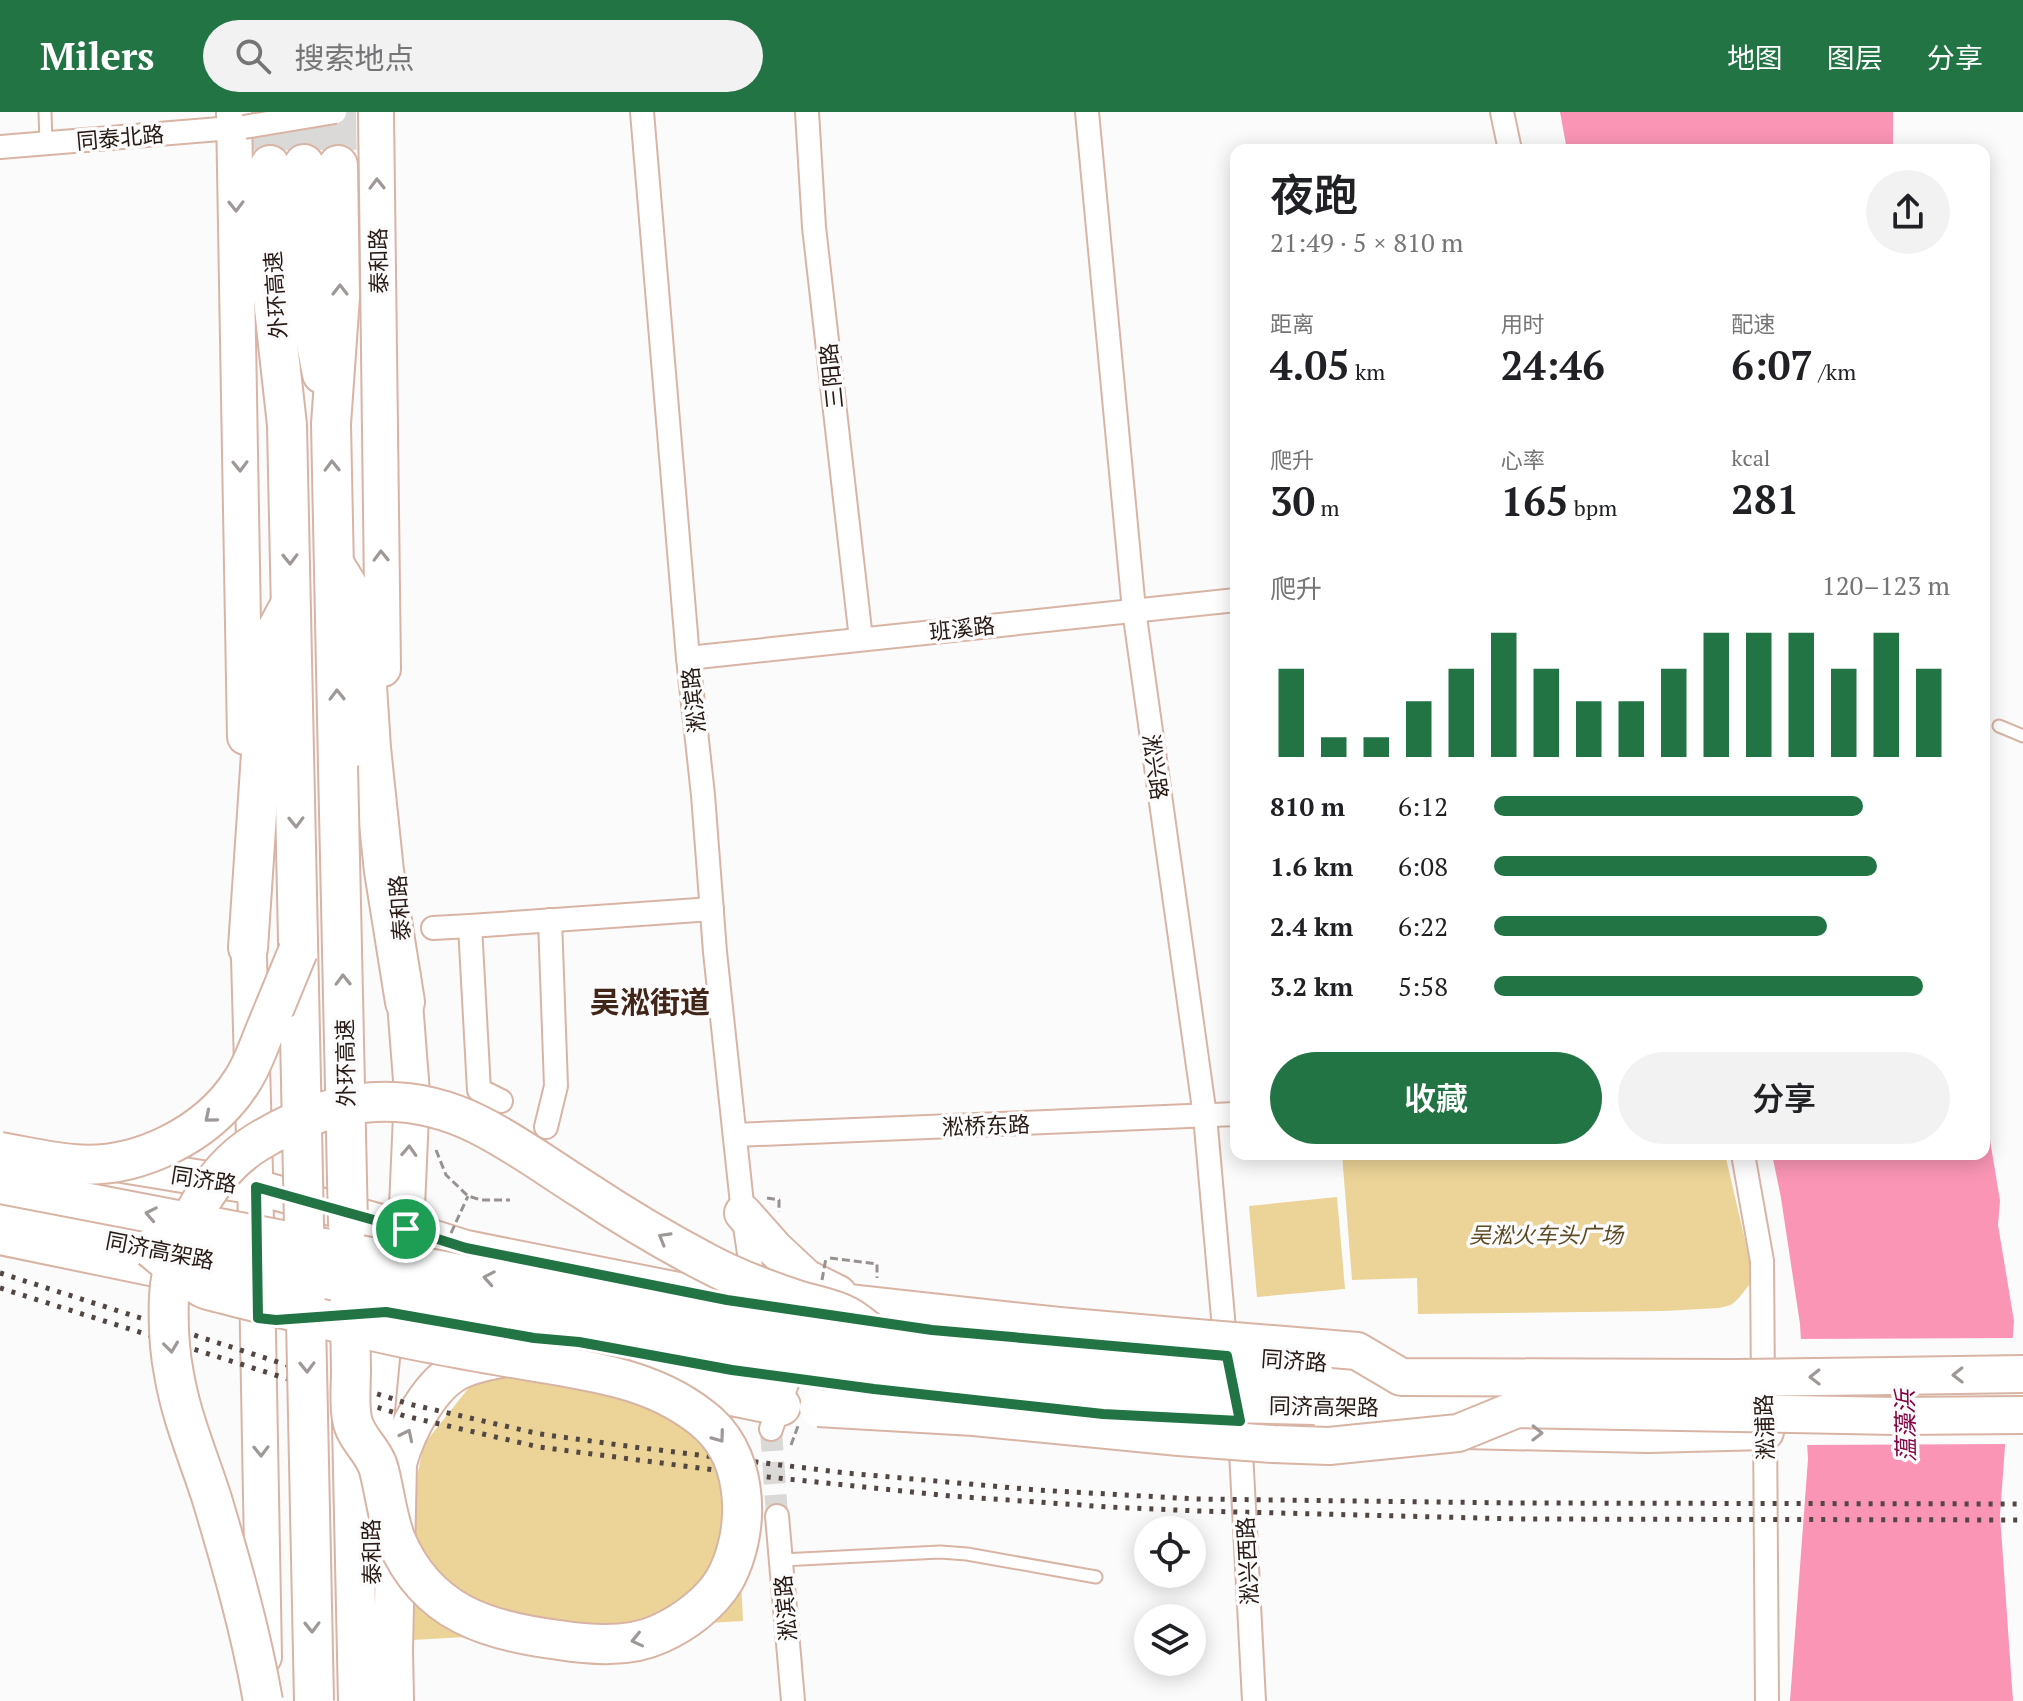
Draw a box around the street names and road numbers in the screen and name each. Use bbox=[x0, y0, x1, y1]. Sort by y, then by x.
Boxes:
street label: 同泰北路 bbox=[75, 119, 165, 155]
street label: 泰和路 bbox=[363, 228, 393, 294]
street label: 外环高速 bbox=[257, 250, 293, 340]
street label: 三阳路 bbox=[813, 342, 849, 410]
street label: 班溪路 bbox=[928, 610, 996, 646]
street label: 淞滨路 bbox=[675, 666, 711, 734]
street label: 淞兴路 bbox=[1137, 732, 1175, 802]
street label: 泰和路 bbox=[382, 874, 416, 942]
street label: 外环高速 bbox=[330, 1019, 360, 1107]
street label: 淞桥东路 bbox=[942, 1109, 1030, 1141]
street label: 同济路 bbox=[169, 1160, 239, 1198]
street label: 同济高架路 bbox=[103, 1225, 217, 1275]
street label: 同济路 bbox=[1260, 1343, 1328, 1377]
street label: 同济高架路 bbox=[1269, 1391, 1379, 1421]
street label: 淞浦路 bbox=[1748, 1394, 1780, 1460]
street label: 淞兴西路 bbox=[1230, 1516, 1264, 1606]
street label: 泰和路 bbox=[356, 1519, 386, 1585]
street label: 淞滨路 bbox=[768, 1574, 802, 1642]

